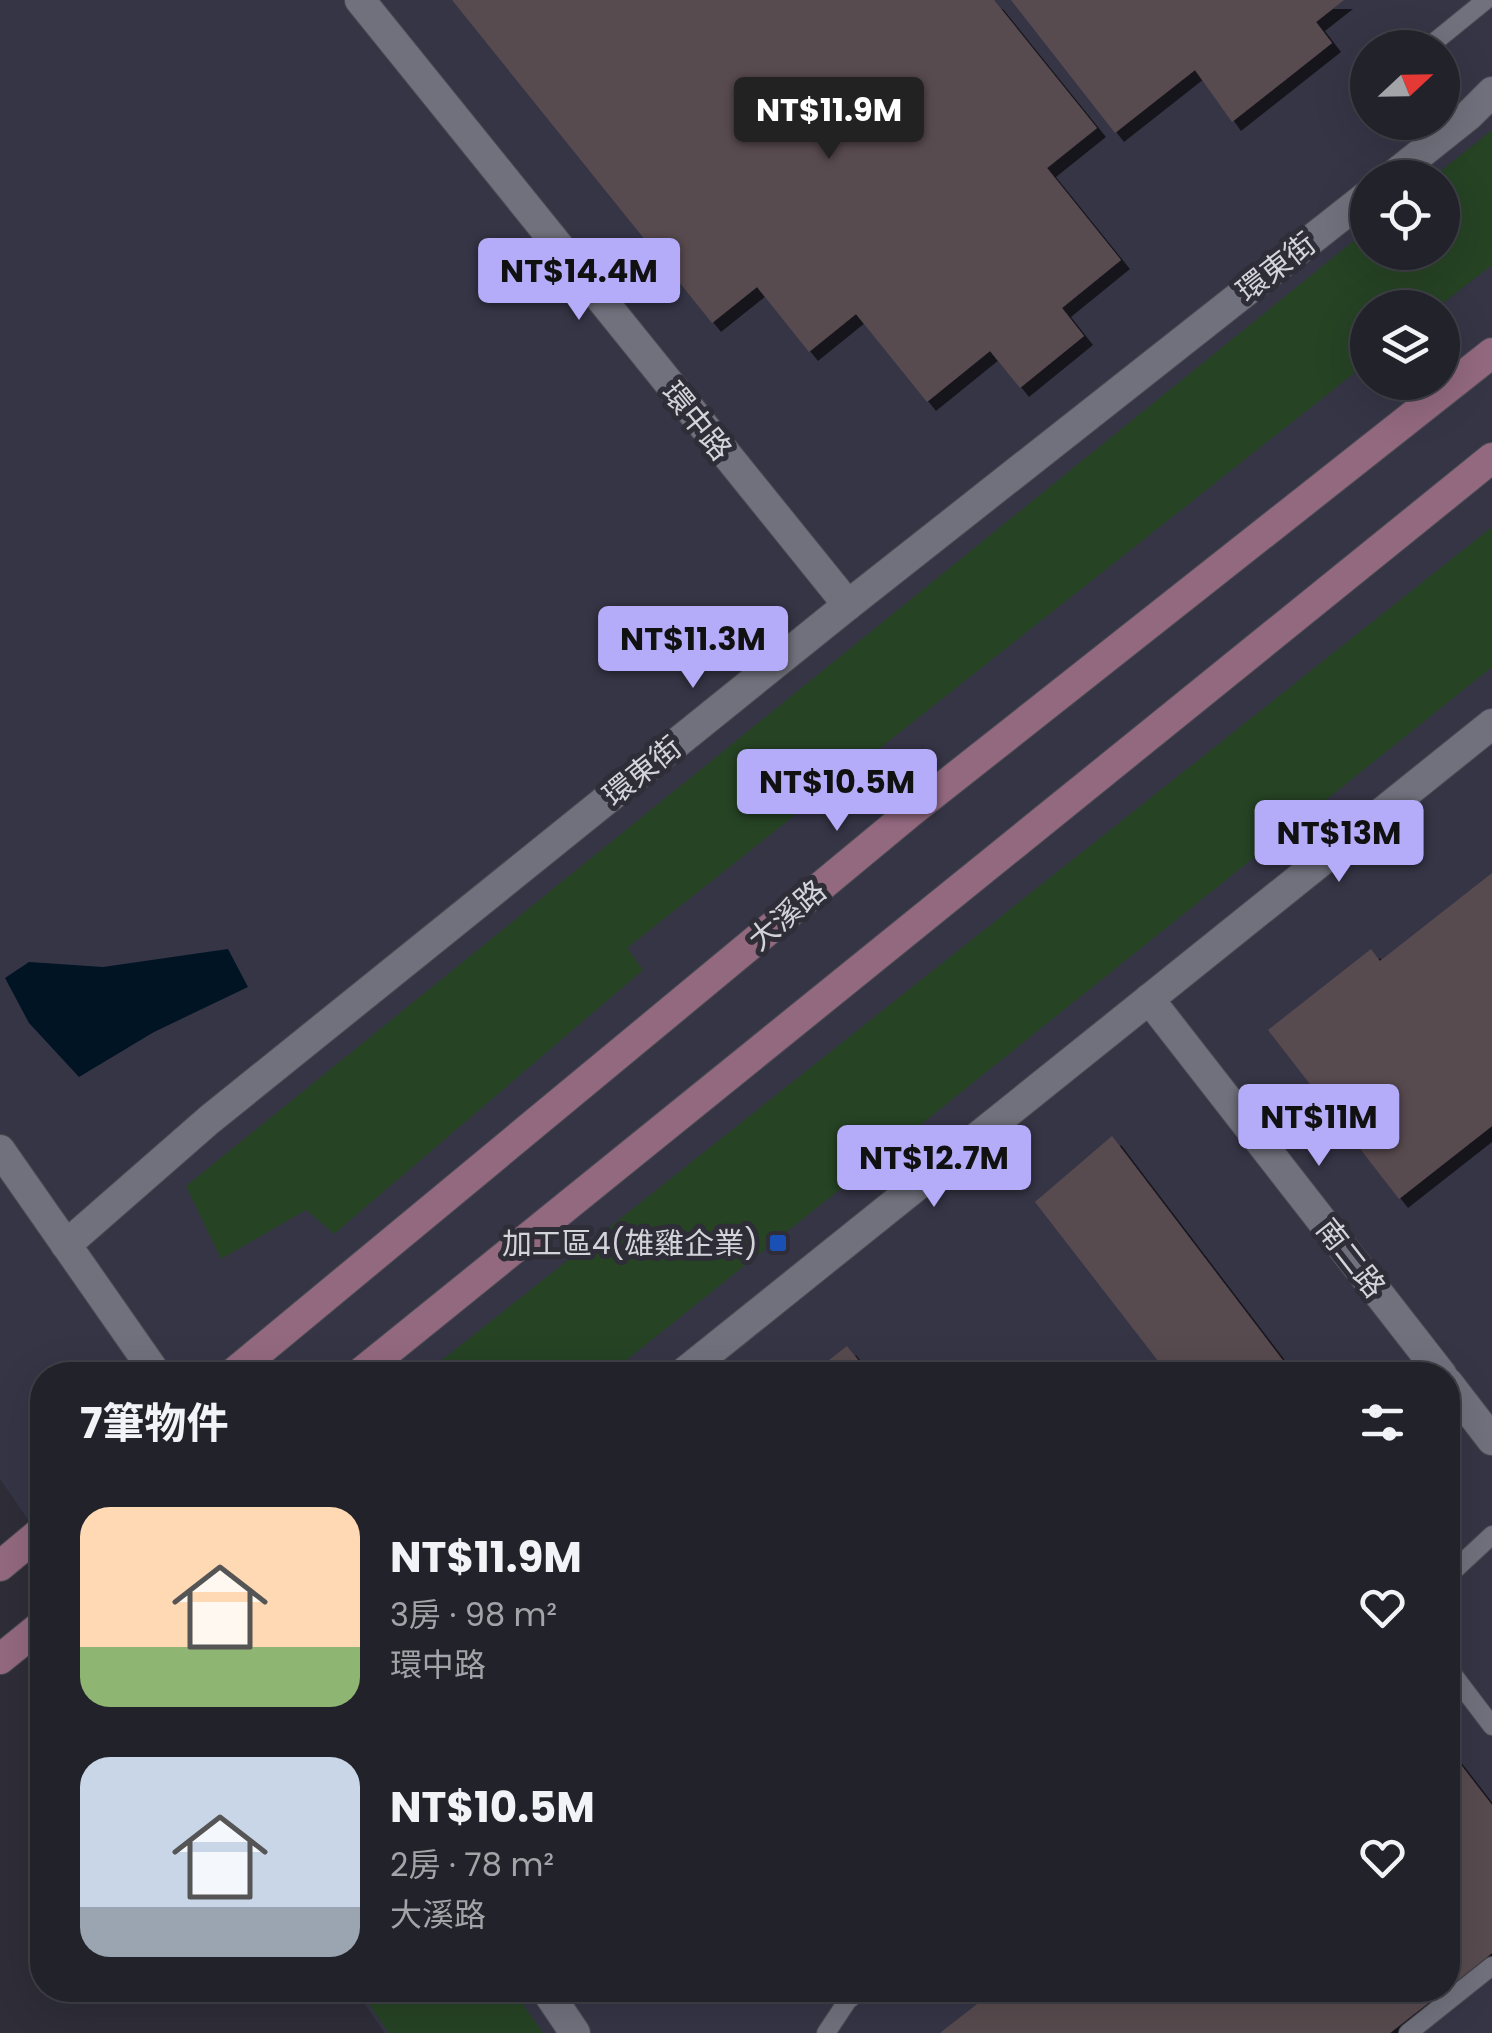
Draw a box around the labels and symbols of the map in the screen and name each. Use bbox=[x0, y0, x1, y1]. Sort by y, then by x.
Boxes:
north arrow bbox=[1350, 30, 1460, 140]
pin: NT$11.9M bbox=[726, 77, 932, 162]
street label: 環東街 bbox=[1227, 222, 1325, 312]
pin: NT$14.4M bbox=[476, 238, 682, 323]
street label: 環中路 bbox=[652, 372, 742, 470]
pin: NT$11.3M bbox=[590, 606, 796, 691]
street label: 環東街 bbox=[593, 726, 691, 816]
pin: NT$10.5M bbox=[734, 749, 940, 834]
pin: NT$13M bbox=[1258, 800, 1420, 885]
street label: 大溪路 bbox=[739, 870, 835, 960]
pin: NT$11M bbox=[1238, 1084, 1400, 1169]
pin: NT$12.7M bbox=[831, 1125, 1037, 1210]
street label: 南二路 bbox=[1306, 1209, 1396, 1307]
place label: 加工區4(雄雞企業) bbox=[502, 1222, 758, 1265]
marker: 加工區4(雄雞企業) bbox=[767, 1232, 789, 1254]

